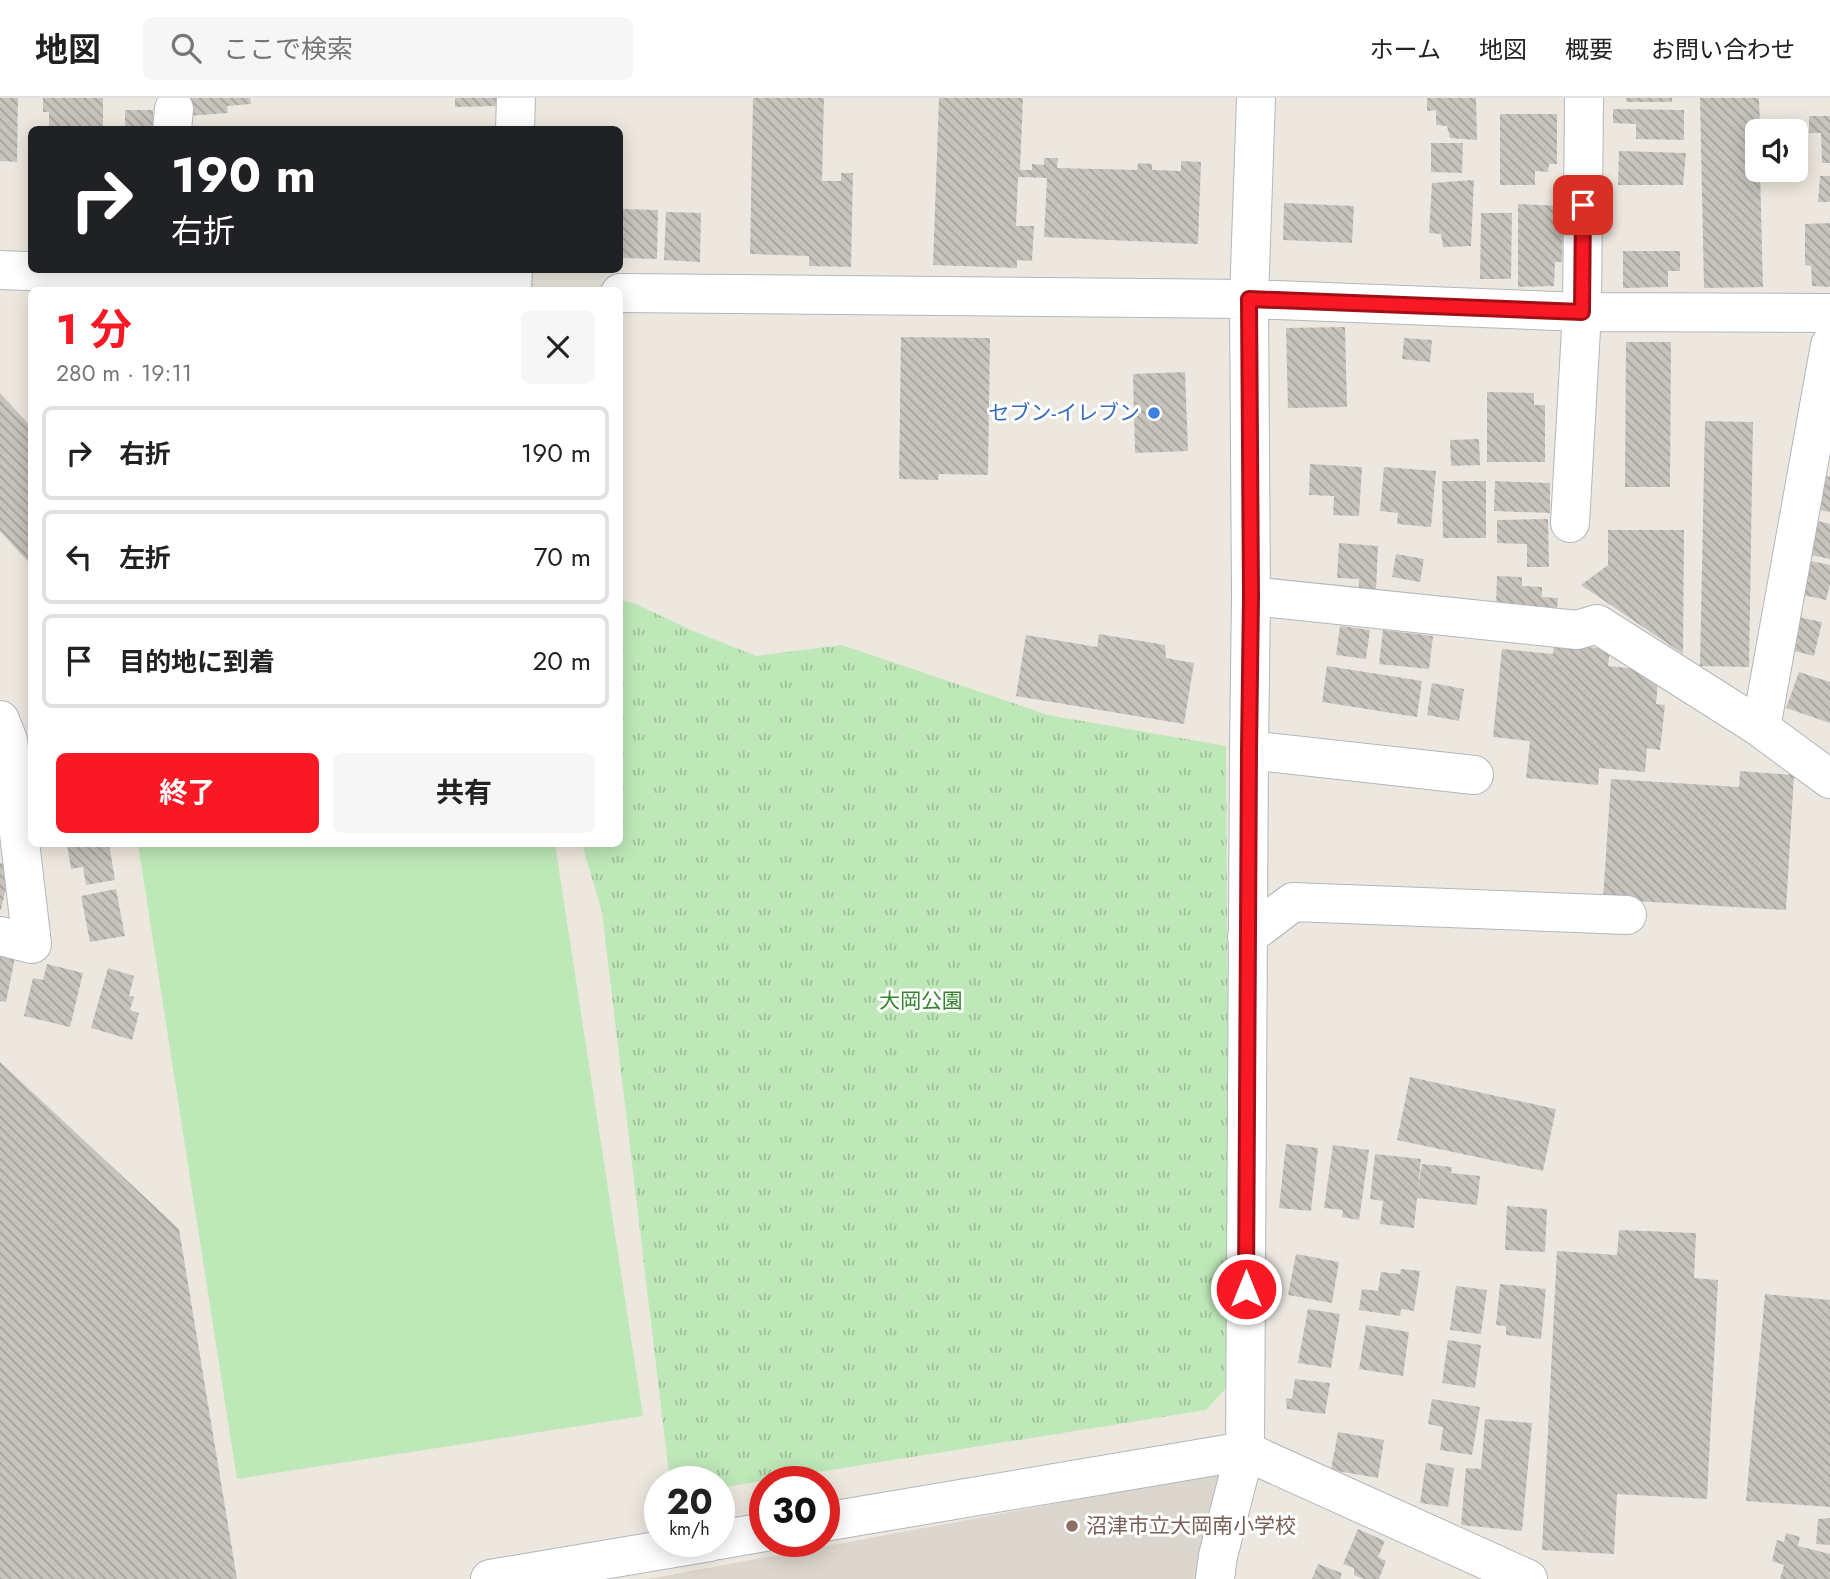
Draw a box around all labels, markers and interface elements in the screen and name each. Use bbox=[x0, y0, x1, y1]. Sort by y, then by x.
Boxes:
search box bbox=[143, 17, 633, 80]
text: 地図 bbox=[35, 26, 101, 73]
icon: search bbox=[167, 29, 205, 67]
text: ここで検索 bbox=[223, 30, 353, 68]
text: ホーム bbox=[1370, 32, 1441, 67]
text: 地図 bbox=[1479, 32, 1527, 67]
text: 概要 bbox=[1565, 32, 1613, 67]
text: お問い合わせ bbox=[1651, 32, 1795, 67]
map controls bbox=[1745, 119, 1808, 182]
button: sound bbox=[1745, 119, 1808, 182]
text: 190 m bbox=[171, 140, 316, 210]
icon: right bbox=[56, 154, 147, 245]
pin bbox=[1553, 175, 1613, 235]
icon: arrive bbox=[1564, 186, 1602, 224]
text: 右折 bbox=[171, 208, 235, 254]
text: 1 分 bbox=[56, 299, 132, 360]
button: close bbox=[521, 310, 595, 384]
text: 280 m · 19:11 bbox=[56, 356, 192, 390]
place label: セブン-イレブン bbox=[989, 398, 1140, 428]
marker: セブン-イレブン bbox=[1146, 405, 1162, 421]
icon: right bbox=[60, 434, 98, 472]
text: 190 m bbox=[521, 434, 591, 472]
text: 右折 bbox=[119, 435, 171, 473]
icon: left bbox=[60, 538, 98, 576]
text: 70 m bbox=[534, 538, 591, 576]
text: 左折 bbox=[119, 539, 171, 577]
icon: arrive bbox=[60, 642, 98, 680]
text: 20 m bbox=[533, 642, 591, 680]
text: 目的地に到着 bbox=[119, 643, 275, 681]
button: 終了 bbox=[56, 753, 319, 833]
button: 共有 bbox=[333, 753, 595, 833]
park label: 大岡公園 bbox=[879, 986, 963, 1016]
position arrow bbox=[1209, 1252, 1283, 1326]
speed limit sign: 30 bbox=[749, 1466, 840, 1557]
text: 20 bbox=[666, 1477, 713, 1527]
place label: 沼津市立大岡南小学校 bbox=[1086, 1511, 1296, 1541]
text: km/h bbox=[669, 1516, 710, 1542]
marker: 沼津市立大岡南小学校 bbox=[1064, 1518, 1080, 1534]

